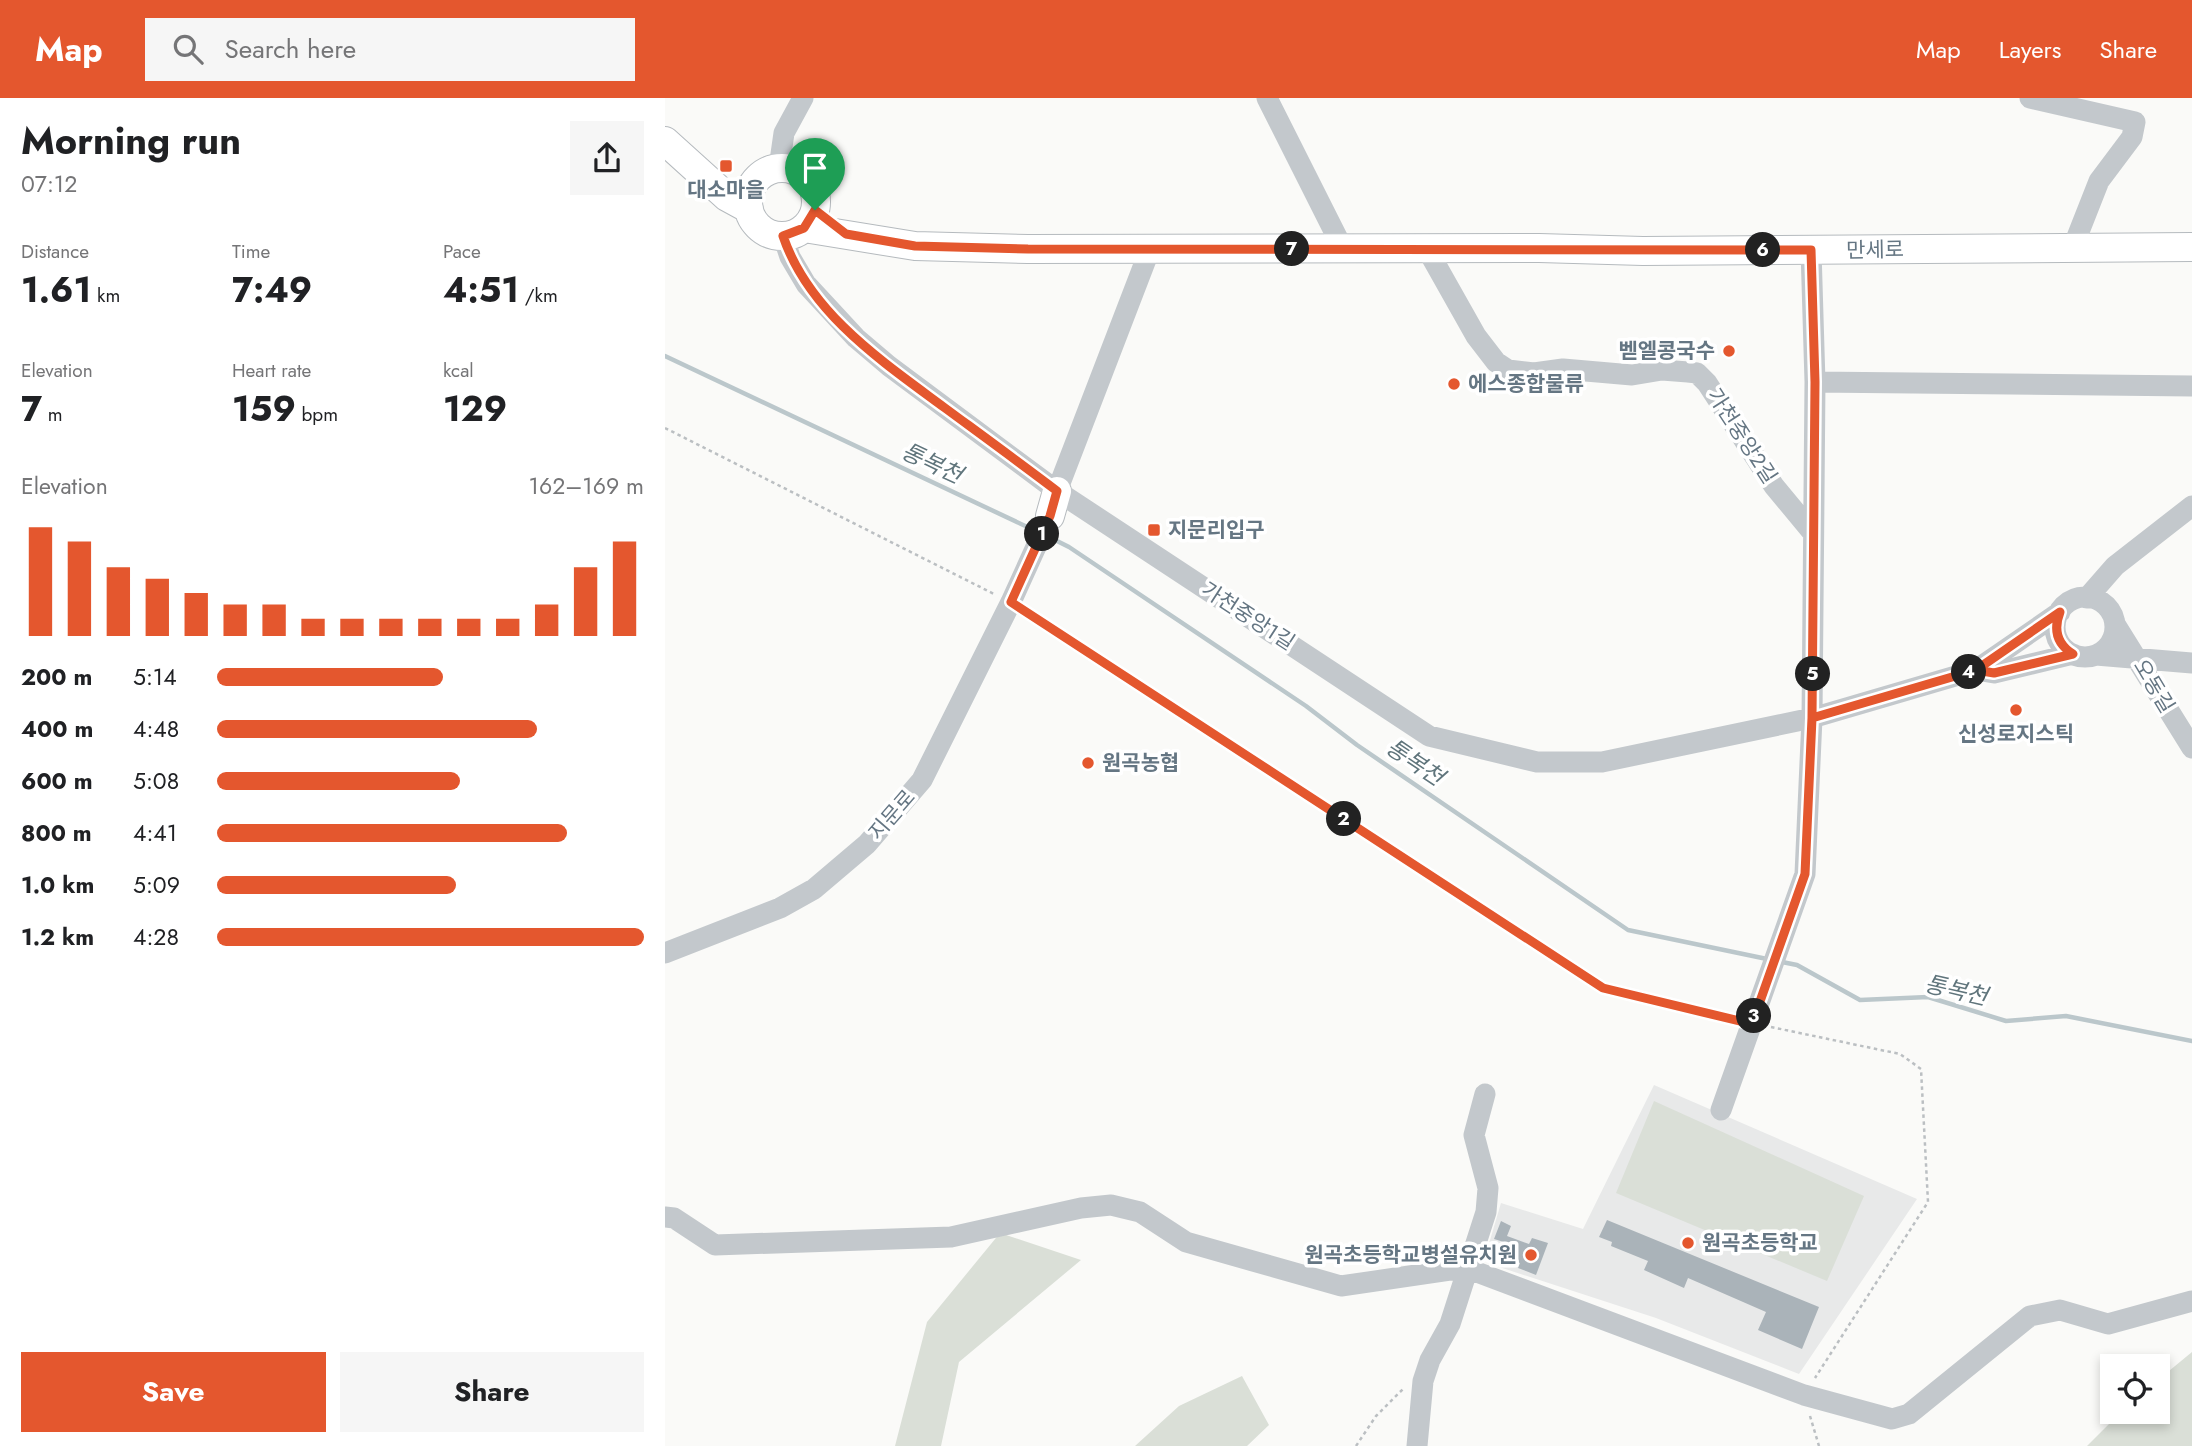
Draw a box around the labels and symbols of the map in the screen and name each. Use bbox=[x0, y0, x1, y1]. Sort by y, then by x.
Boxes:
pin bbox=[785, 138, 845, 210]
marker: 대소마을 bbox=[718, 158, 734, 174]
place label: 대소마을 bbox=[687, 175, 765, 205]
pin: 7 bbox=[1275, 232, 1309, 266]
pin: 6 bbox=[1745, 232, 1781, 268]
street label: 만세로 bbox=[1846, 234, 1904, 266]
place label: 벧엘콩국수 bbox=[1618, 336, 1715, 366]
marker: 벧엘콩국수 bbox=[1721, 343, 1737, 359]
place label: 에스종합물류 bbox=[1468, 369, 1584, 399]
marker: 에스종합물류 bbox=[1446, 376, 1462, 392]
street label: 가천중앙2길 bbox=[1700, 382, 1784, 490]
water label: 통복천 bbox=[896, 434, 971, 493]
place label: 지문리입구 bbox=[1168, 515, 1265, 545]
pin: 1 bbox=[1025, 516, 1059, 551]
marker: 지문리입구 bbox=[1146, 522, 1162, 538]
street label: 가천중앙1길 bbox=[1195, 575, 1301, 657]
street label: 오동길 bbox=[2126, 653, 2182, 719]
pin: 4 bbox=[1951, 654, 1987, 690]
pin: 5 bbox=[1795, 656, 1831, 692]
marker: 신성로지스틱 bbox=[2008, 702, 2024, 718]
place label: 신성로지스틱 bbox=[1958, 719, 2074, 749]
water label: 통복천 bbox=[1379, 730, 1453, 795]
place label: 원곡농협 bbox=[1102, 748, 1179, 778]
marker: 원곡농협 bbox=[1080, 755, 1096, 771]
street label: 지문로 bbox=[862, 783, 922, 847]
pin: 2 bbox=[1327, 802, 1361, 836]
water label: 통복천 bbox=[1921, 966, 1994, 1014]
pin: 3 bbox=[1737, 998, 1771, 1034]
place label: 원곡초등학교 bbox=[1702, 1228, 1818, 1258]
marker: 원곡초등학교 bbox=[1680, 1235, 1696, 1251]
place label: 원곡초등학교병설유치원 bbox=[1304, 1240, 1517, 1270]
marker: 원곡초등학교병설유치원 bbox=[1523, 1247, 1539, 1263]

